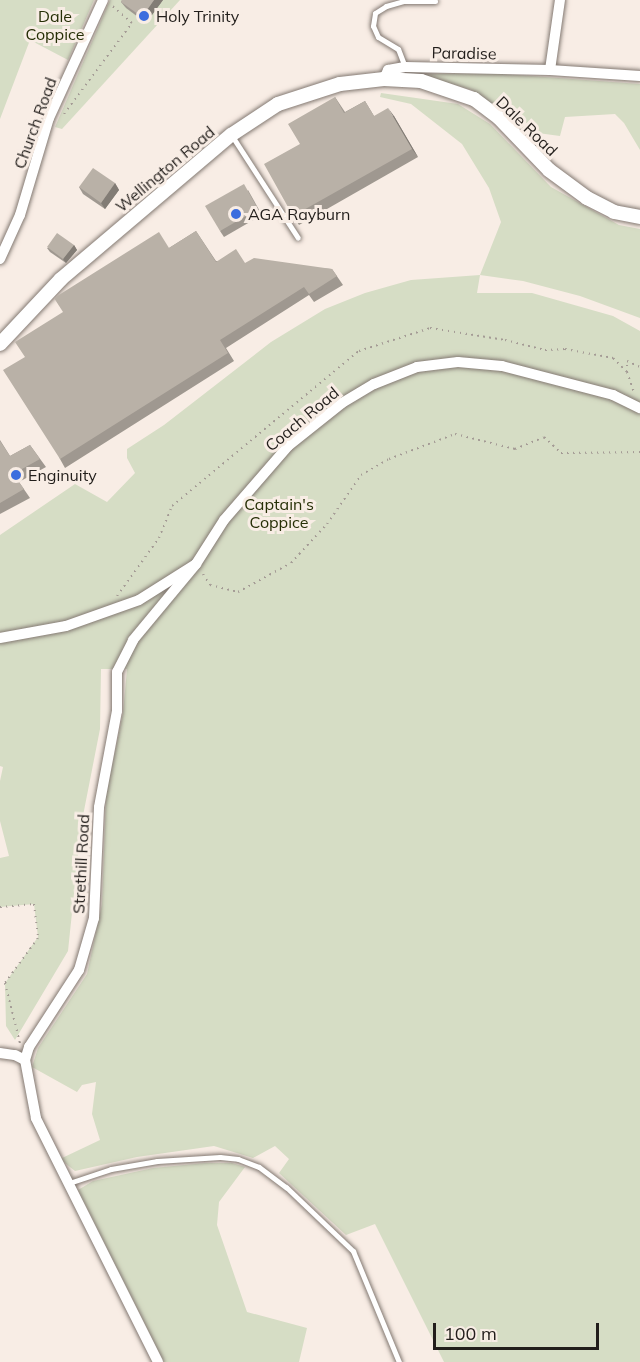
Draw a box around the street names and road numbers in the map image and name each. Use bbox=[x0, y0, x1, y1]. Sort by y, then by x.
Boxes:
street label: Paradise bbox=[431, 43, 497, 63]
street label: Church Road bbox=[10, 75, 60, 171]
street label: Dale Road bbox=[492, 92, 562, 160]
street label: Wellington Road bbox=[112, 122, 218, 216]
street label: Coach Road bbox=[261, 383, 343, 455]
street label: Strethill Road bbox=[69, 814, 93, 914]

